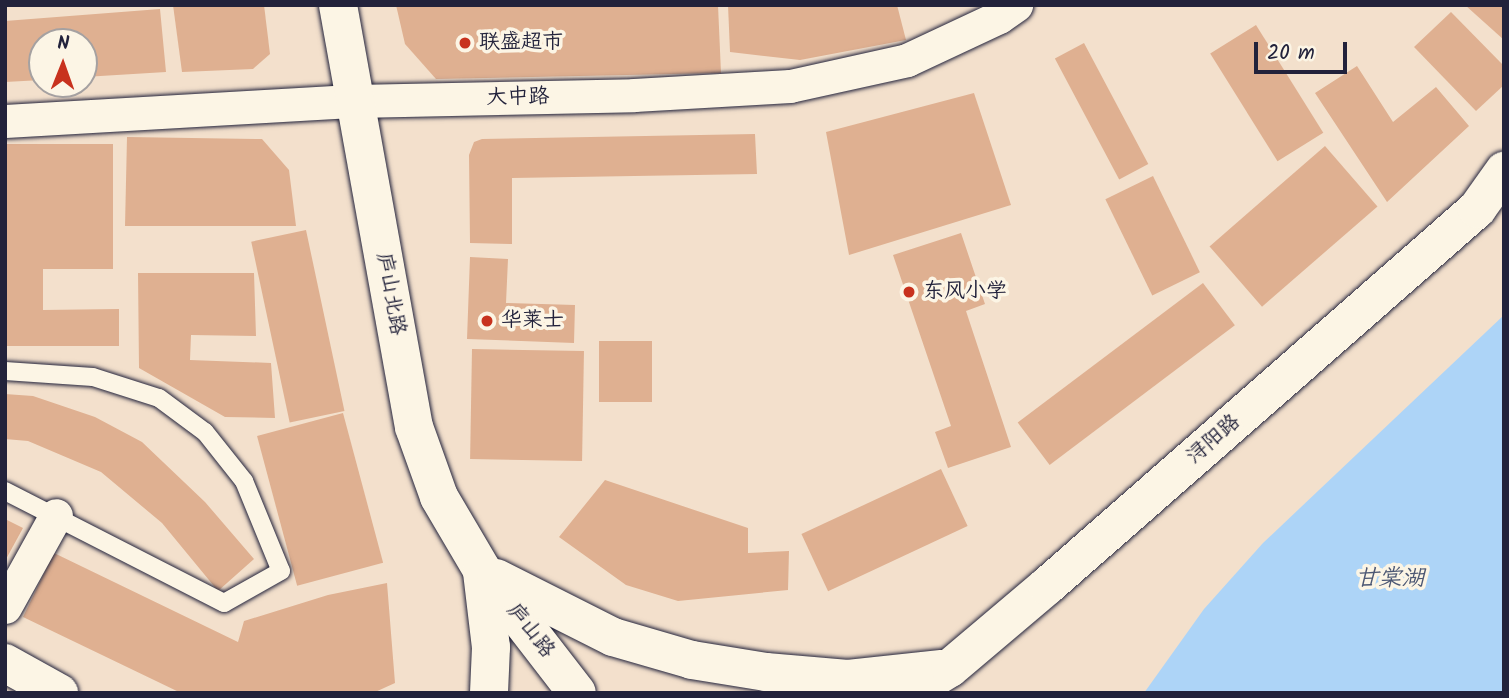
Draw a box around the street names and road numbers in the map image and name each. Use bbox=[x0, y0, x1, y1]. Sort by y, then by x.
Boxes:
street label: 大中路 bbox=[486, 85, 550, 111]
street label: 庐山北路 bbox=[370, 250, 410, 338]
street label: 浔阳路 bbox=[1182, 410, 1246, 470]
street label: 庐山路 bbox=[501, 598, 559, 664]

